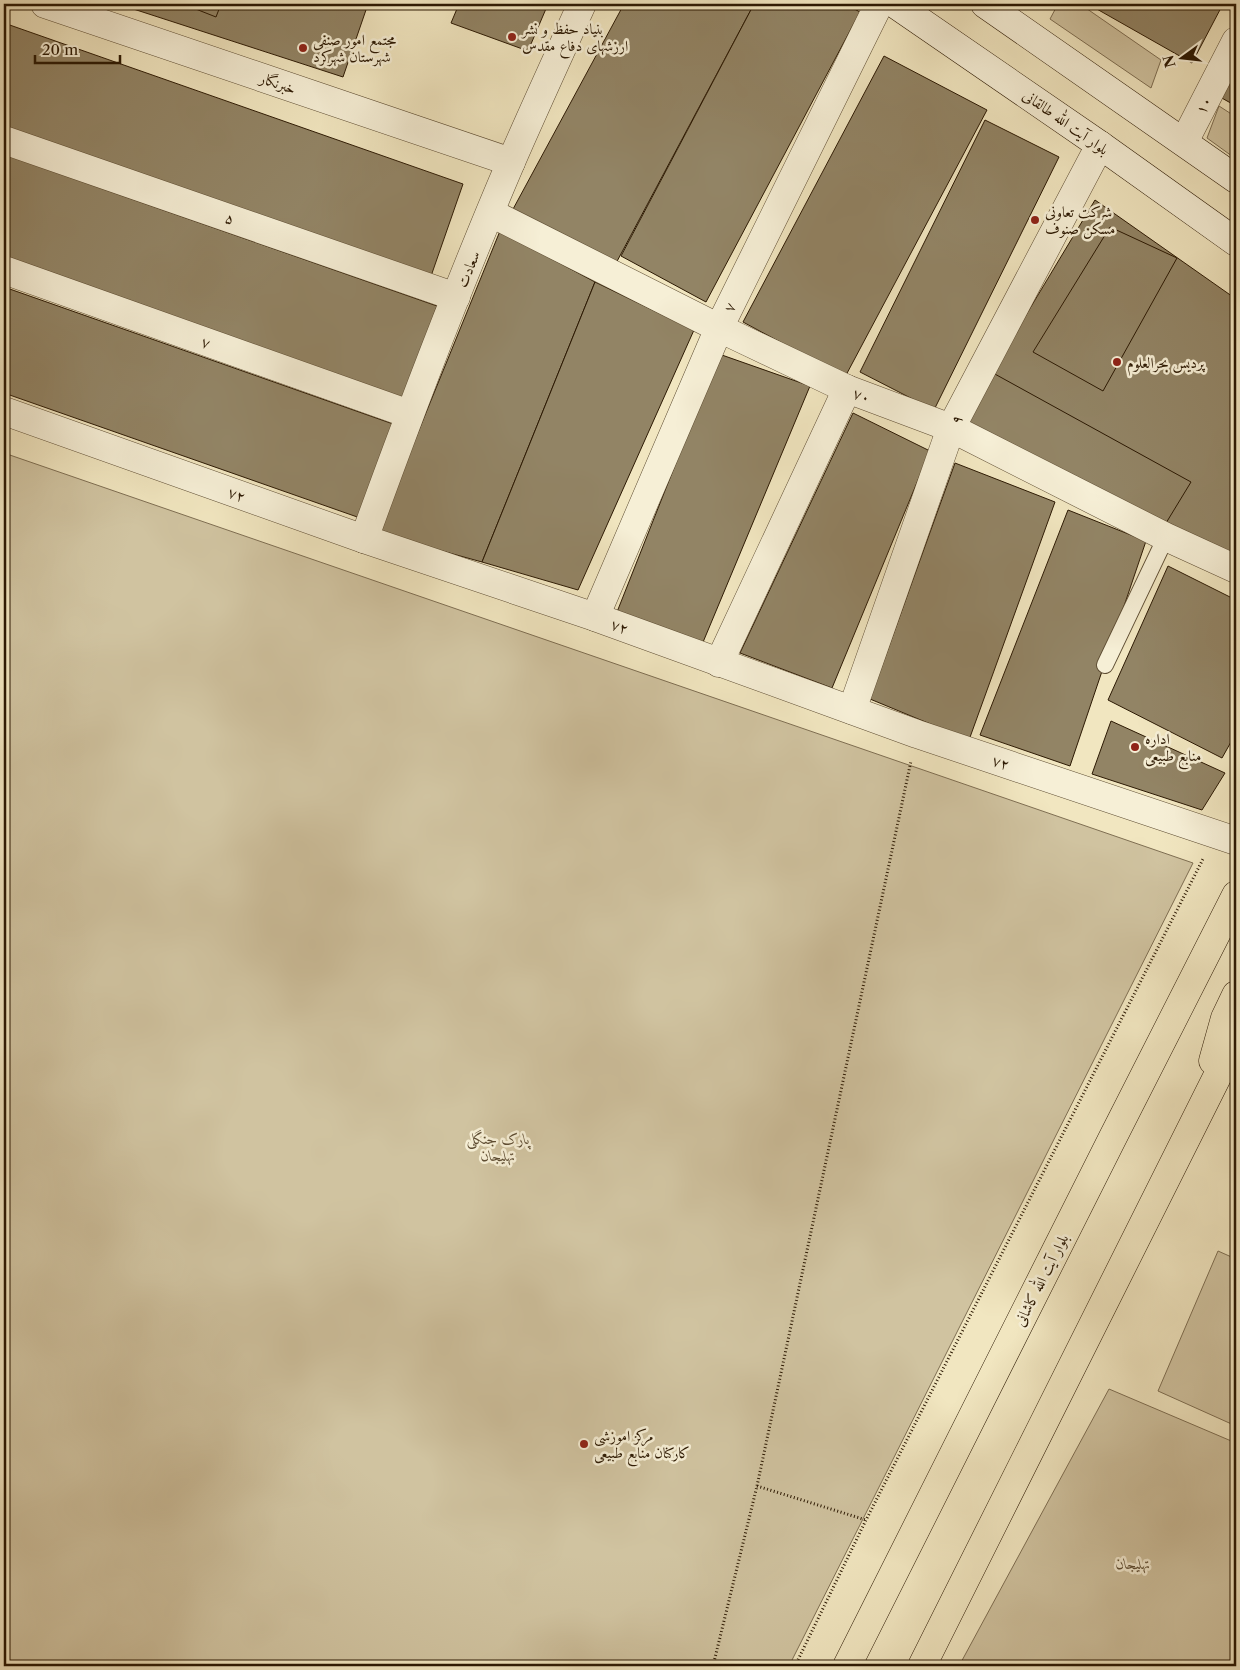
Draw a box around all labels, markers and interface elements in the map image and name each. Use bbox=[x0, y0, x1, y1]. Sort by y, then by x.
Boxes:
place label: بنیاد حفظ و نشر ارزشهای دفاع مقدس bbox=[520, 19, 628, 59]
place label: مجتمع امور صنفی شهرستان شهرکرد bbox=[313, 30, 396, 67]
marker: بنیاد حفظ و نشر ارزشهای دفاع مقدس bbox=[506, 31, 518, 43]
scale bar bbox=[35, 32, 120, 64]
north arrow bbox=[1158, 32, 1208, 82]
text: 20 m bbox=[42, 40, 78, 59]
marker: مجتمع امور صنفی شهرستان شهرکرد bbox=[297, 42, 309, 54]
text: N bbox=[1159, 53, 1180, 70]
street label: خبرنگار bbox=[256, 67, 299, 98]
street label: بلوار آیت الله طالقانی bbox=[1019, 84, 1114, 160]
street label: ۱۰ bbox=[1191, 93, 1215, 117]
place label: شرکت تعاونی مسکن صنوف bbox=[1045, 202, 1115, 239]
street label: ۵ bbox=[223, 208, 237, 228]
marker: شرکت تعاونی مسکن صنوف bbox=[1029, 214, 1041, 226]
street label: سعادت bbox=[452, 248, 484, 290]
street label: ۷ bbox=[719, 299, 739, 315]
street label: ۷ bbox=[199, 332, 213, 352]
place label: پردیس بحرالعلوم bbox=[1127, 353, 1205, 376]
marker: پردیس بحرالعلوم bbox=[1111, 356, 1123, 368]
street label: ۷۰ bbox=[850, 383, 874, 407]
street label: ۹ bbox=[946, 411, 966, 427]
street label: ۷۲ bbox=[225, 482, 249, 506]
street label: ۷۲ bbox=[608, 614, 632, 638]
place label: اداره منابع طبیعی bbox=[1145, 729, 1201, 770]
marker: اداره منابع طبیعی bbox=[1129, 741, 1141, 753]
street label: ۷۲ bbox=[990, 750, 1012, 774]
park label: پارک جنگلی تهلیجان bbox=[466, 1129, 531, 1166]
street label: بلوار آیت الله کاشانی bbox=[1008, 1230, 1073, 1330]
place label: مرکز اموزشی کارکنان منابع طبیعی bbox=[594, 1426, 690, 1467]
marker: مرکز اموزشی کارکنان منابع طبیعی bbox=[578, 1438, 590, 1450]
park label: تهلیجان bbox=[1116, 1554, 1150, 1574]

